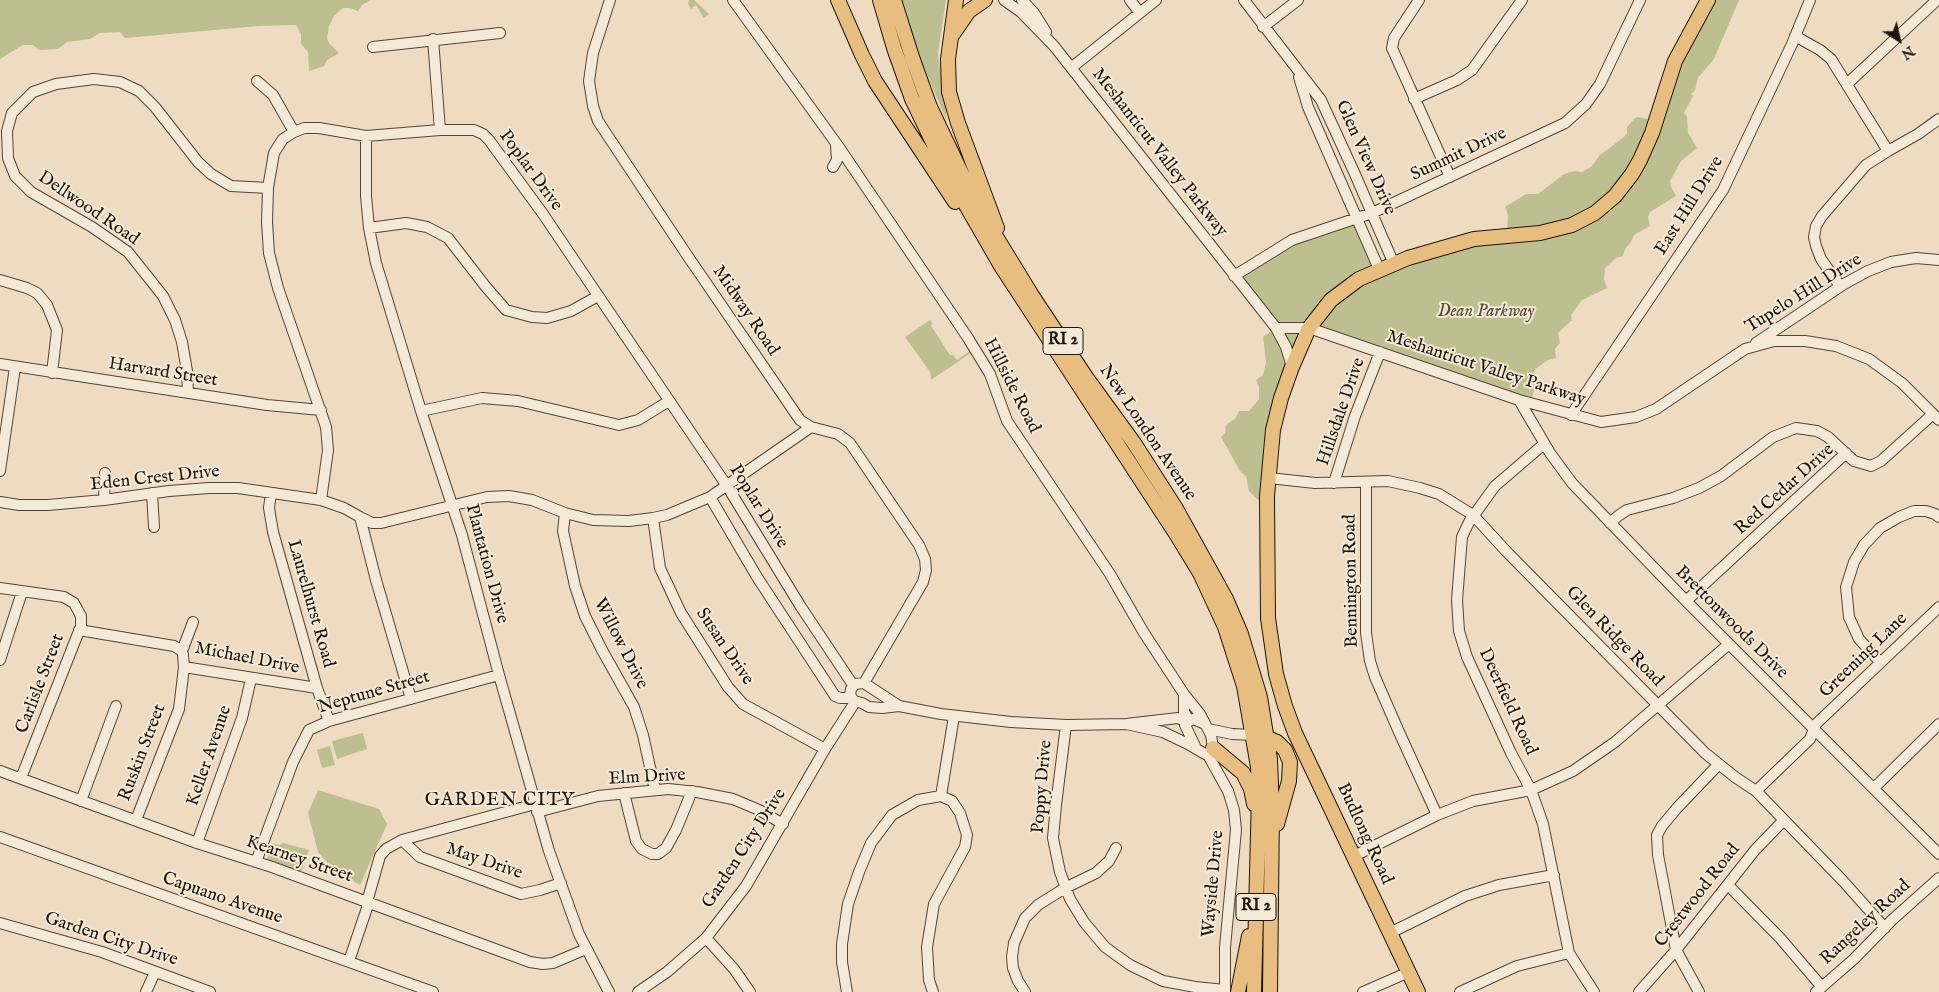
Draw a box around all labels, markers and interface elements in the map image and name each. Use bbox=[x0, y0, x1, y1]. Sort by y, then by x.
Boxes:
north arrow bbox=[1874, 15, 1924, 65]
text: N bbox=[1897, 41, 1918, 63]
street label: Meshanticut Valley Parkway bbox=[1086, 64, 1232, 242]
street label: Glen View Drive bbox=[1330, 97, 1400, 219]
street label: Summit Drive bbox=[1408, 123, 1510, 187]
street label: Poplar Drive bbox=[493, 126, 567, 216]
street label: East Hill Drive bbox=[1651, 152, 1729, 260]
street label: Dellwood Road bbox=[33, 167, 143, 251]
street label: Tupelo Hill Drive bbox=[1742, 250, 1866, 338]
street label: Midway Road bbox=[707, 262, 783, 360]
park label: Dean Parkway bbox=[1438, 301, 1534, 323]
street label: Meshanticut Valley Parkway bbox=[1384, 327, 1588, 411]
road number: RI 2 bbox=[1043, 328, 1083, 354]
street label: Hillside Road bbox=[978, 335, 1044, 437]
street label: Harvard Street bbox=[107, 354, 219, 392]
street label: Hillsdale Drive bbox=[1313, 355, 1371, 469]
street label: New London Avenue bbox=[1094, 361, 1200, 505]
street label: Red Cedar Drive bbox=[1731, 440, 1839, 540]
street label: Eden Crest Drive bbox=[89, 461, 221, 497]
street label: Poplar Drive bbox=[724, 461, 792, 553]
street label: Plantation Drive bbox=[460, 502, 512, 626]
street label: Bennington Road bbox=[1340, 514, 1364, 648]
street label: Laurelhurst Road bbox=[281, 537, 339, 671]
street label: Brettonwoods Drive bbox=[1670, 562, 1792, 684]
street label: Glen Ridge Road bbox=[1561, 582, 1667, 692]
street label: Willow Drive bbox=[588, 595, 652, 693]
street label: Susan Drive bbox=[690, 604, 758, 690]
street label: Greening Lane bbox=[1816, 609, 1912, 703]
street label: Carlisle Street bbox=[12, 631, 70, 737]
street label: Michael Drive bbox=[193, 638, 301, 680]
street label: Deerfield Road bbox=[1473, 645, 1541, 759]
street label: Neptune Street bbox=[316, 667, 432, 719]
street label: Ruskin Street bbox=[115, 702, 171, 804]
street label: Keller Avenue bbox=[183, 703, 237, 809]
street label: Poppy Drive bbox=[1028, 739, 1058, 835]
street label: Elm Drive bbox=[608, 765, 686, 791]
street label: Budlong Road bbox=[1331, 780, 1397, 888]
street label: Garden City Drive bbox=[698, 785, 792, 913]
district label: GARDEN CITY bbox=[423, 790, 577, 812]
street label: Wayside Drive bbox=[1199, 830, 1229, 938]
street label: Kearney Street bbox=[243, 832, 355, 888]
street label: May Drive bbox=[443, 839, 525, 885]
street label: Crestwood Road bbox=[1651, 840, 1745, 952]
street label: Capuano Avenue bbox=[159, 868, 285, 930]
street label: Rangeley Road bbox=[1816, 876, 1916, 970]
road number: RI 2 bbox=[1236, 894, 1276, 920]
street label: Garden City Drive bbox=[42, 908, 180, 972]

